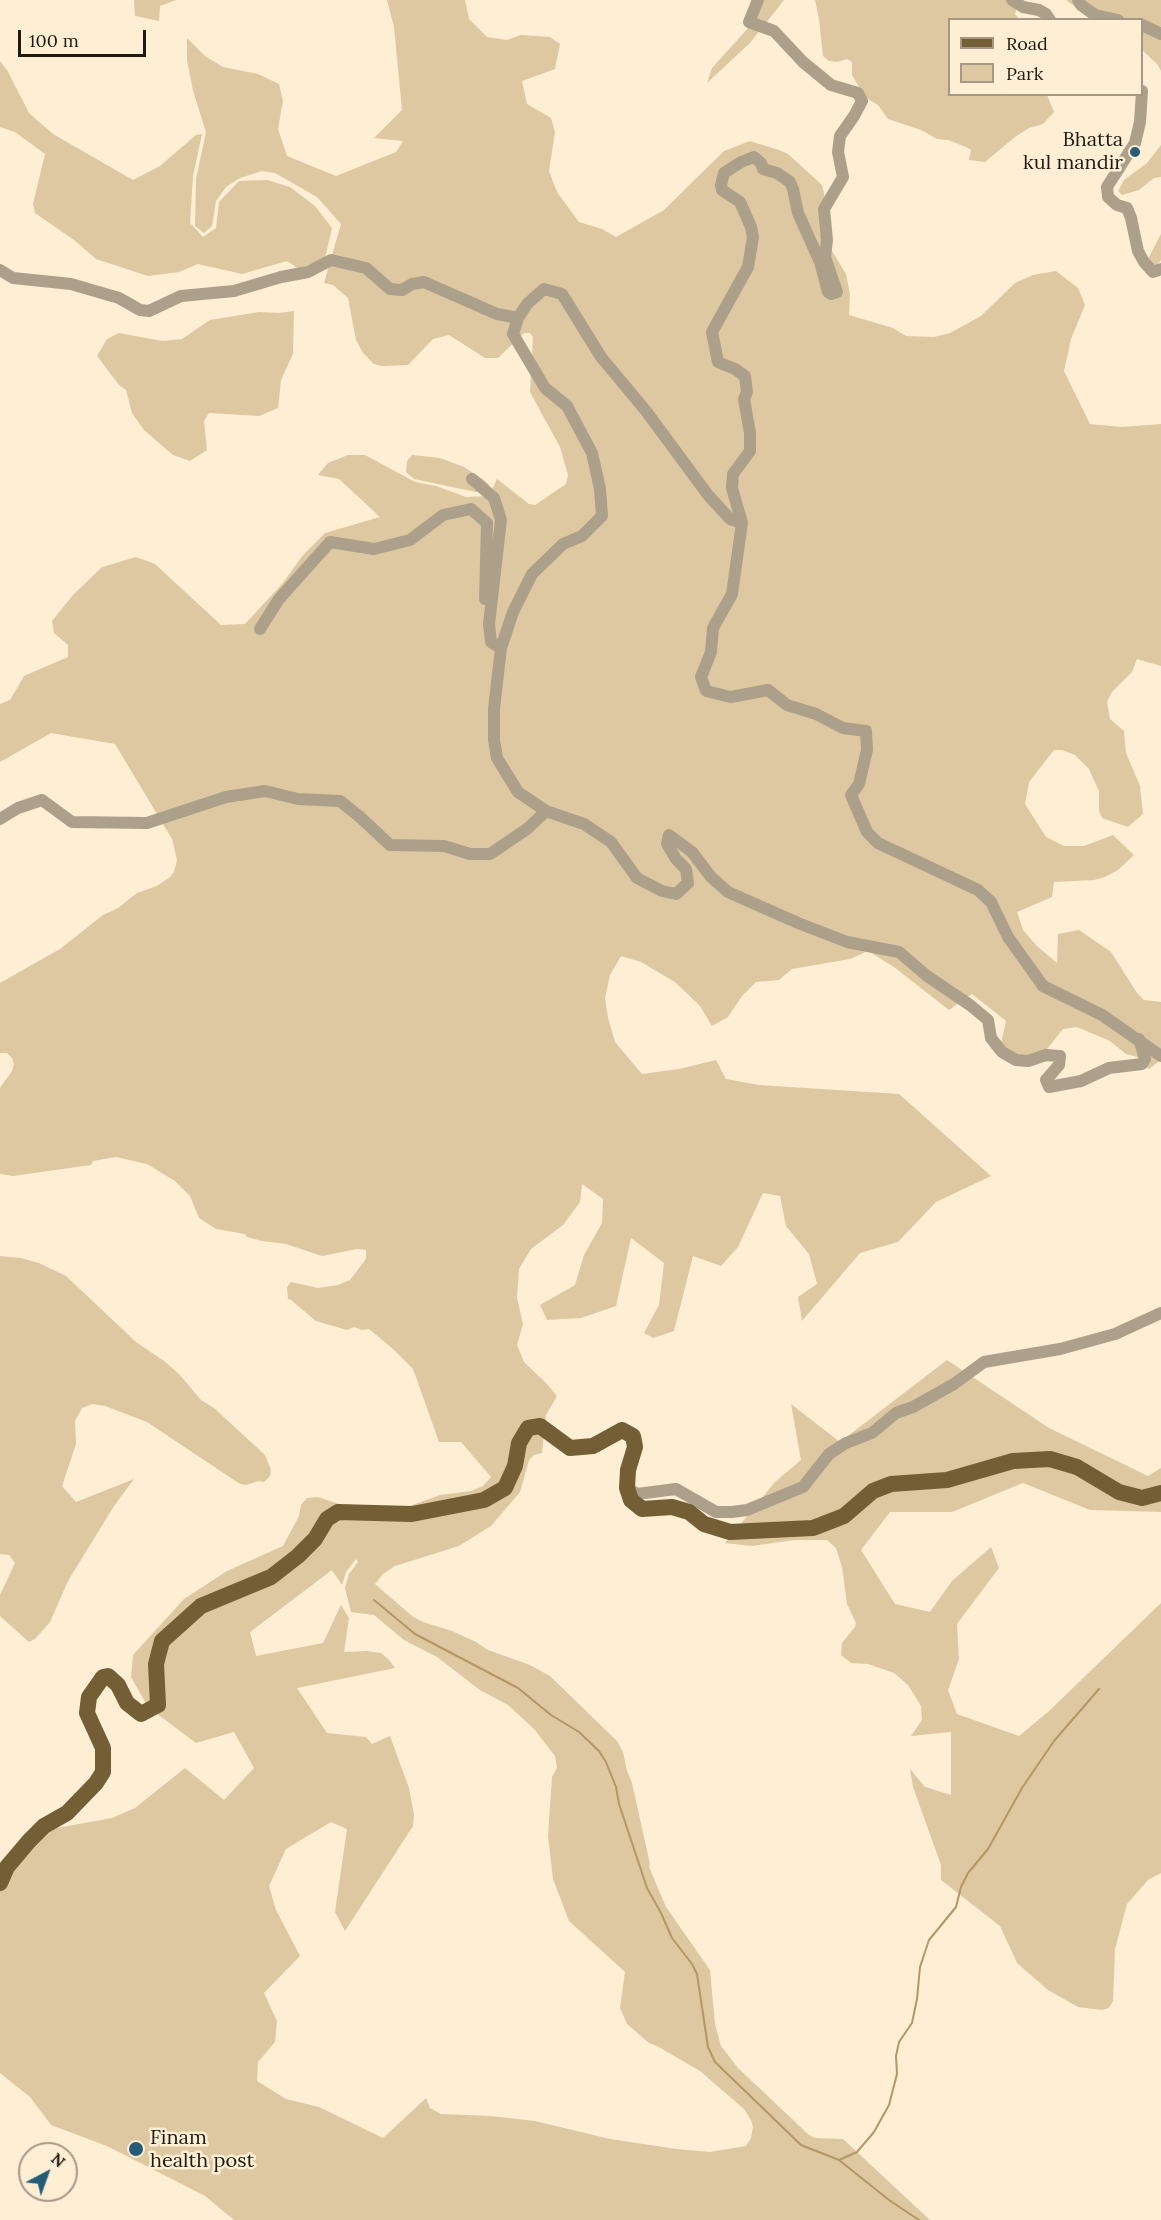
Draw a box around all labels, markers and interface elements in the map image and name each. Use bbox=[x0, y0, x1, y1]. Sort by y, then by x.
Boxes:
scale bar bbox=[21, 18, 148, 56]
legend bbox=[948, 18, 1143, 96]
text: 100 m bbox=[29, 29, 79, 52]
text: Road bbox=[1006, 32, 1048, 55]
text: Park bbox=[1006, 62, 1043, 85]
place label: Bhatta kul mandir bbox=[1023, 128, 1123, 175]
marker: Bhatta kul mandir bbox=[1128, 145, 1142, 159]
place label: Finam health post bbox=[150, 2126, 254, 2173]
marker: Finam health post bbox=[127, 2140, 145, 2158]
north arrow bbox=[18, 2142, 78, 2202]
text: N bbox=[47, 2148, 70, 2172]

